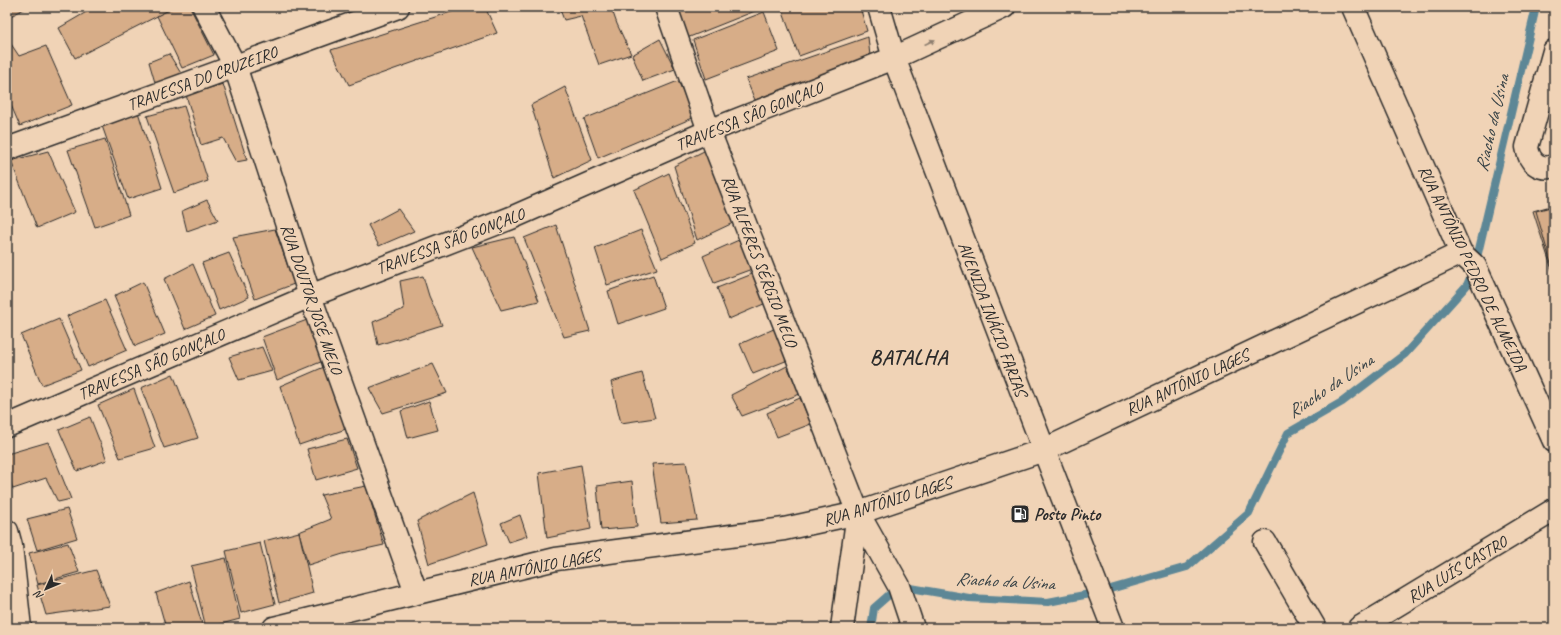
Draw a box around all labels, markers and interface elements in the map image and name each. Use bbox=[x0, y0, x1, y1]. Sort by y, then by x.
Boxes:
one-way arrow bbox=[924, 39, 935, 45]
street label: TRAVESSA DO CRUZEIRO bbox=[124, 41, 282, 115]
water label: Riacho da Usina bbox=[1470, 70, 1514, 174]
street label: TRAVESSA SÃO GONÇALO bbox=[672, 77, 828, 157]
street label: RUA ANTÔNIO PEDRO DE ALMEIDA bbox=[1414, 162, 1532, 375]
street label: RUA ALFERES SÉRGIO MELO bbox=[717, 172, 804, 352]
street label: TRAVESSA SÃO GONÇALO bbox=[373, 203, 529, 280]
street label: RUA DOUTOR JOSÉ MELO bbox=[276, 221, 349, 378]
street label: AVENIDA INÁCIO FARIAS bbox=[953, 239, 1034, 403]
street label: TRAVESSA SÃO GONÇALO bbox=[75, 323, 229, 406]
street label: RUA ANTÔNIO LAGES bbox=[1122, 343, 1256, 420]
district label: BATALHA bbox=[870, 344, 949, 370]
water label: Riacho da Usina bbox=[1283, 348, 1379, 423]
street label: RUA ANTÔNIO LAGES bbox=[820, 471, 958, 531]
fuel station icon: Posto Pinto bbox=[1009, 503, 1031, 525]
place label: Posto Pinto bbox=[1034, 504, 1102, 525]
street label: RUA LUÍS CASTRO bbox=[1403, 530, 1512, 607]
street label: RUA ANTÔNIO LAGES bbox=[467, 544, 605, 591]
water label: Riacho da Usina bbox=[955, 567, 1057, 595]
north arrow bbox=[26, 569, 66, 609]
text: N bbox=[30, 587, 46, 603]

